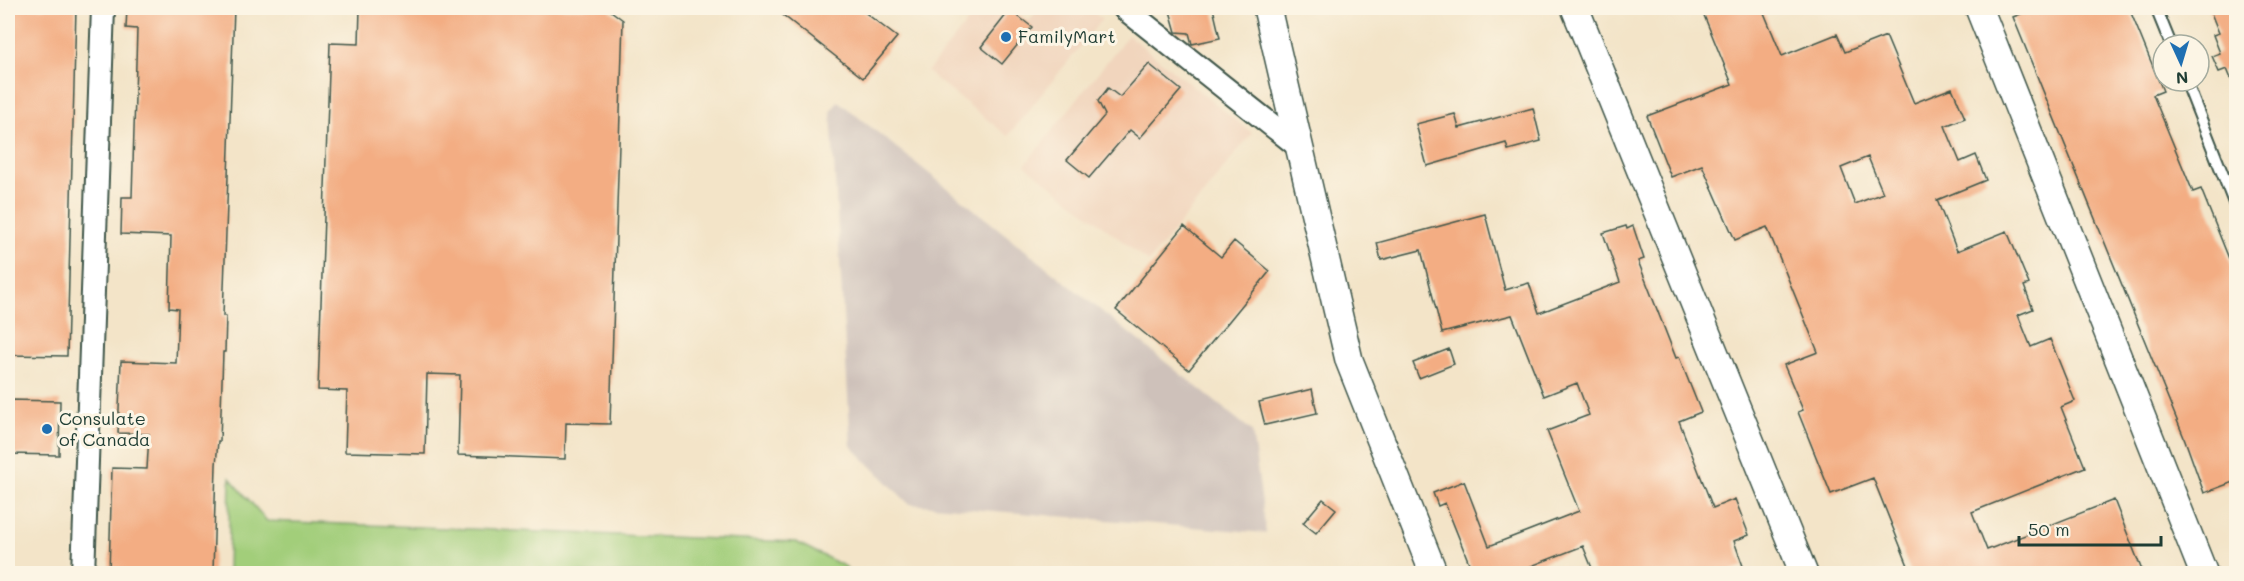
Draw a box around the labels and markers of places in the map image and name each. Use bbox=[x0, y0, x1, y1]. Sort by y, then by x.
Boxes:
place label: FamilyMart bbox=[1018, 24, 1116, 48]
marker: FamilyMart bbox=[999, 30, 1013, 44]
place label: Consulate of Canada bbox=[59, 406, 150, 451]
marker: Consulate of Canada bbox=[40, 422, 54, 436]

